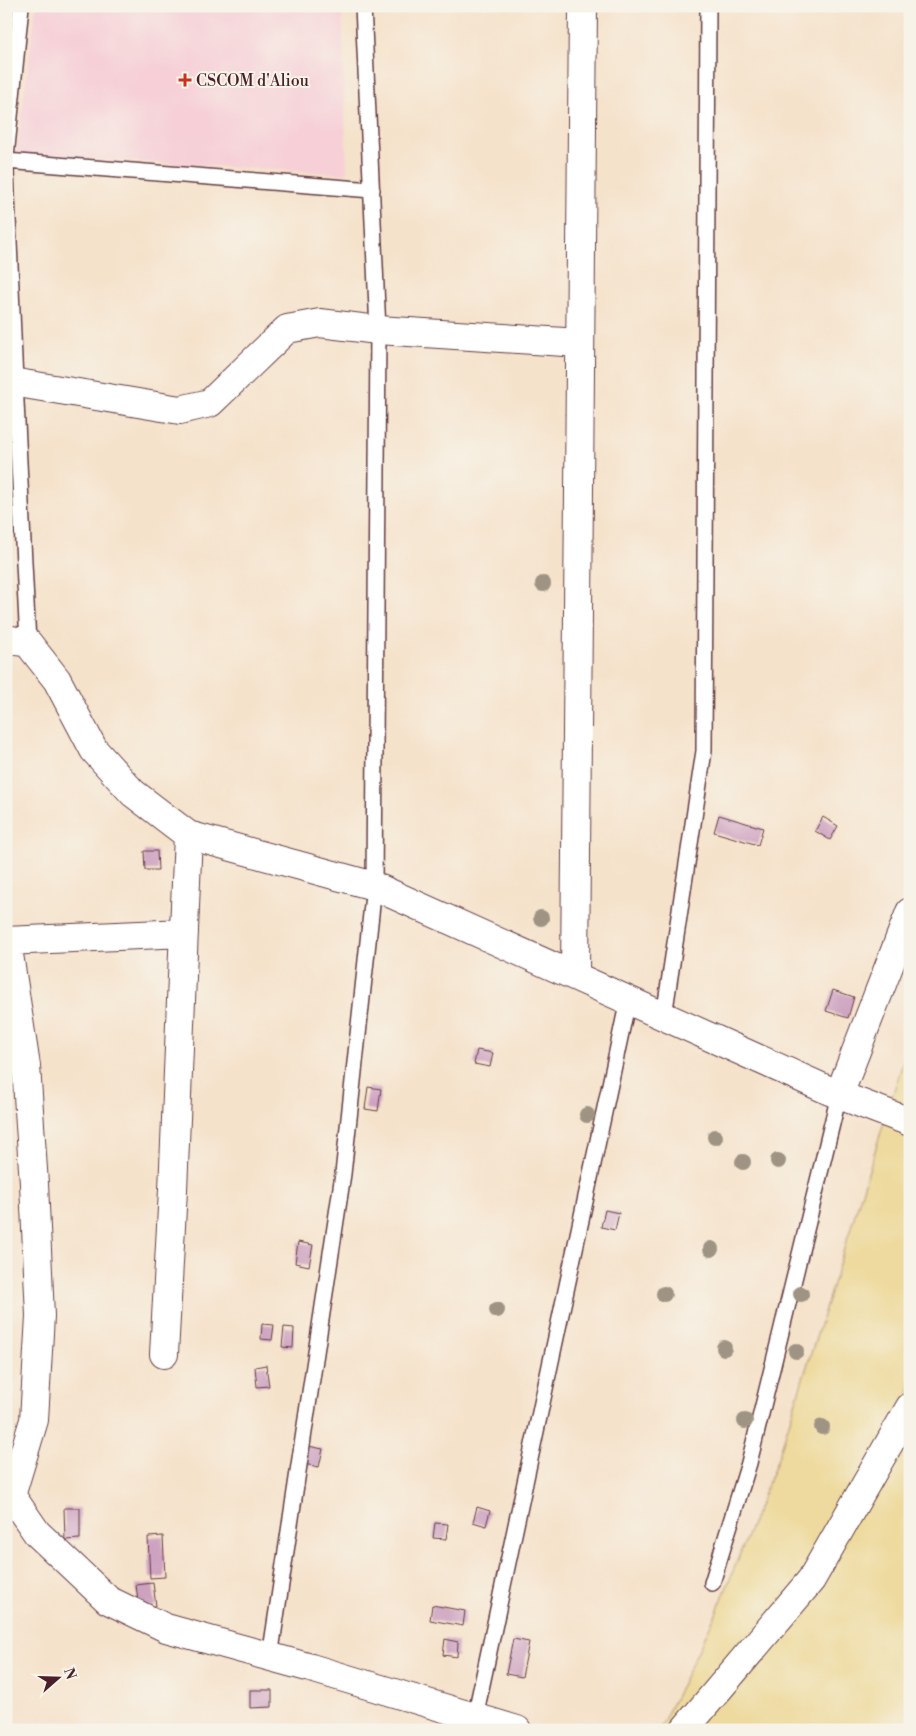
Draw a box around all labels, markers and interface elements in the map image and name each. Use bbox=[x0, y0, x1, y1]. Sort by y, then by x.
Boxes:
place label: CSCOM d'Aliou bbox=[196, 71, 309, 91]
marker: CSCOM d'Aliou bbox=[178, 73, 192, 87]
north arrow bbox=[32, 1654, 82, 1704]
text: N bbox=[59, 1666, 80, 1682]

